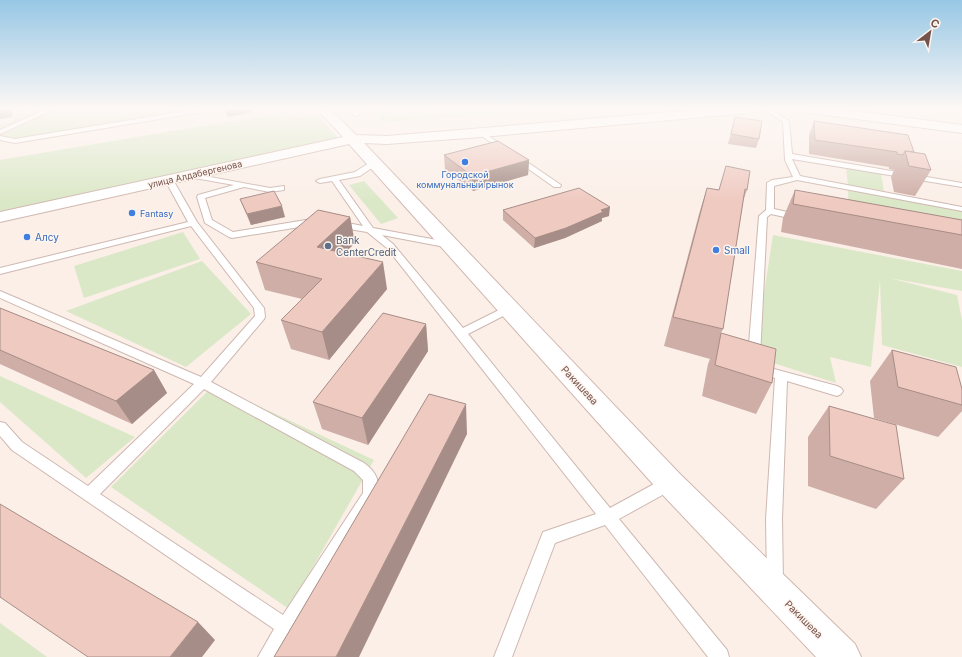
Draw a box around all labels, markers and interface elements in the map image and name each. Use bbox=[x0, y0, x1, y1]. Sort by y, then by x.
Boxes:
north arrow bbox=[910, 12, 950, 52]
text: С bbox=[928, 15, 942, 32]
marker: Городской коммунальный рынок bbox=[460, 157, 470, 167]
street label: улица Алдабергенова bbox=[147, 158, 243, 190]
place label: Городской коммунальный рынок bbox=[416, 169, 514, 190]
marker: Fantasy bbox=[127, 208, 137, 218]
place label: Fantasy bbox=[140, 208, 173, 219]
place label: Алсу bbox=[35, 231, 59, 243]
marker: Алсу bbox=[22, 232, 32, 242]
place label: Bank CenterCredit bbox=[336, 234, 397, 258]
marker: Bank CenterCredit bbox=[323, 241, 333, 251]
place label: Small bbox=[724, 244, 750, 256]
marker: Small bbox=[711, 245, 721, 255]
street label: Ракишева bbox=[559, 363, 601, 407]
street label: Ракишева bbox=[783, 598, 825, 640]

